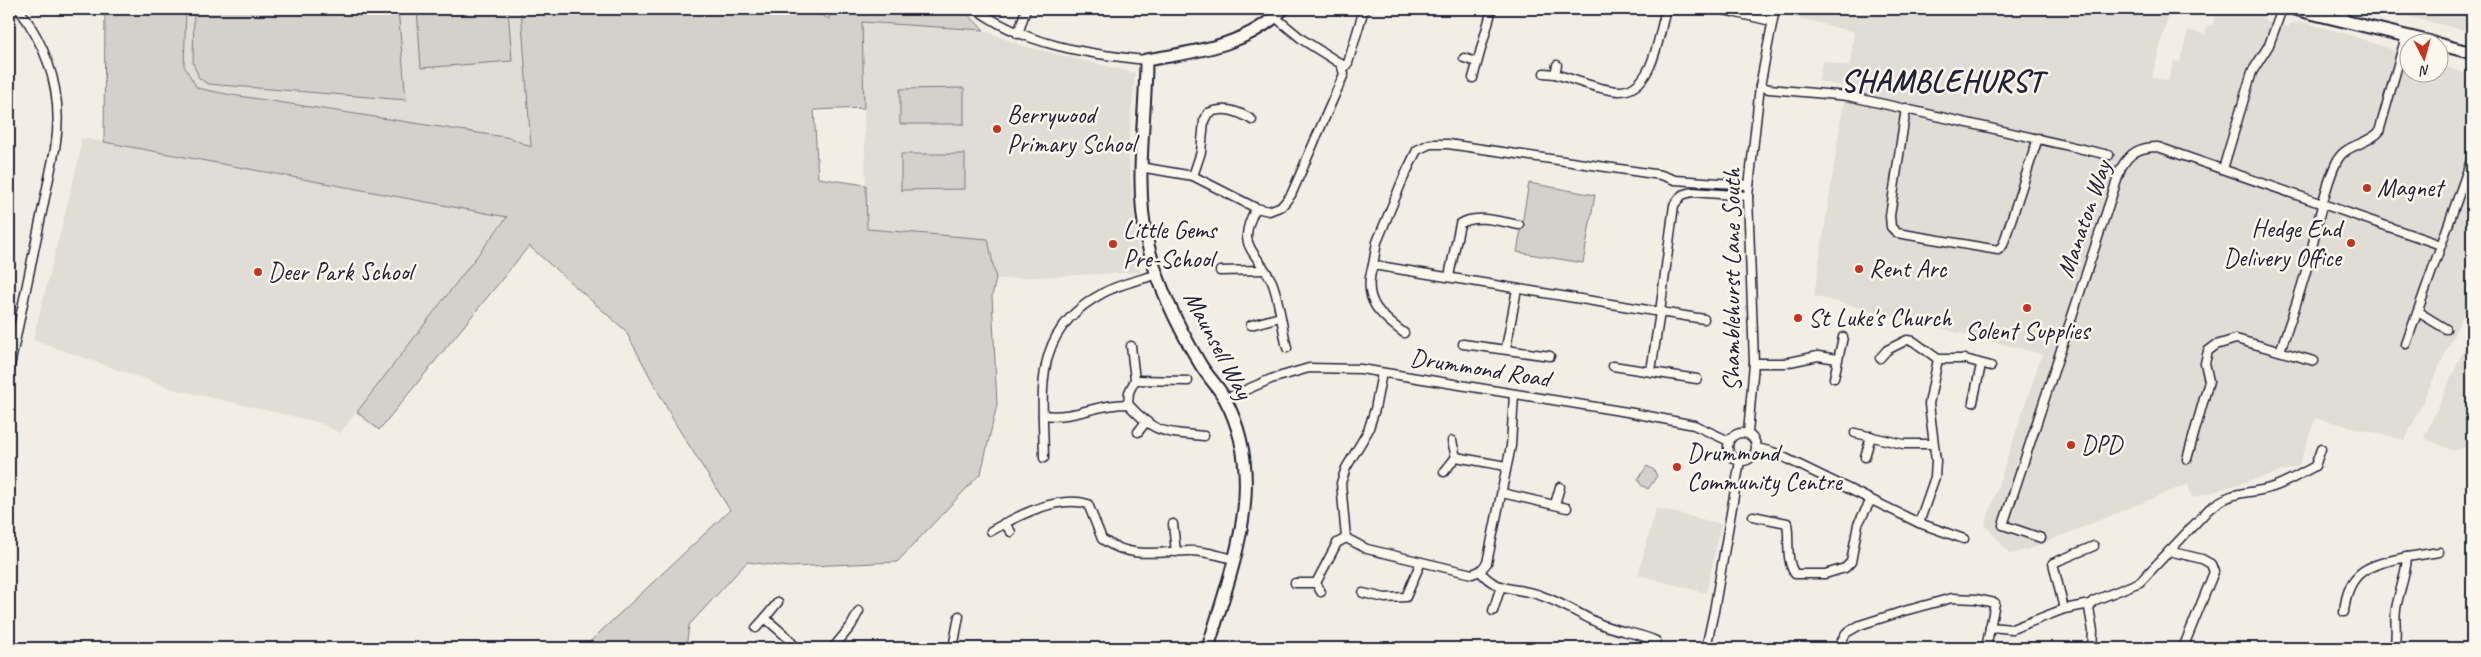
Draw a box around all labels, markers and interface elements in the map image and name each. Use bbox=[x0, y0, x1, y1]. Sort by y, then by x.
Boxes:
north arrow bbox=[2398, 32, 2448, 82]
district label: SHAMBLEHURST bbox=[1841, 62, 2048, 100]
text: N bbox=[2418, 62, 2431, 80]
place label: Berrywood Primary School bbox=[1007, 99, 1140, 160]
marker: Berrywood Primary School bbox=[991, 123, 1003, 135]
street label: Manaton Way bbox=[2049, 154, 2120, 282]
street label: Shamblehurst Lane South bbox=[1716, 167, 1748, 392]
place label: Magnet bbox=[2377, 172, 2446, 204]
marker: Magnet bbox=[2361, 182, 2373, 194]
place label: Hedge End Delivery Office bbox=[2223, 213, 2345, 274]
place label: Little Gems Pre-School bbox=[1123, 214, 1219, 275]
marker: Hedge End Delivery Office bbox=[2345, 237, 2357, 249]
marker: Little Gems Pre-School bbox=[1107, 238, 1119, 250]
place label: Rent Arc bbox=[1869, 253, 1947, 285]
place label: Deer Park School bbox=[268, 256, 417, 288]
marker: Rent Arc bbox=[1853, 263, 1865, 275]
marker: Deer Park School bbox=[252, 266, 264, 278]
street label: Maunsell Way bbox=[1176, 285, 1261, 406]
place label: St Luke's Church bbox=[1808, 302, 1953, 334]
marker: Solent Supplies bbox=[2021, 302, 2033, 314]
marker: St Luke's Church bbox=[1792, 312, 1804, 324]
place label: Solent Supplies bbox=[1965, 315, 2092, 347]
street label: Drummond Road bbox=[1408, 341, 1555, 395]
place label: DPD bbox=[2081, 429, 2124, 461]
place label: Drummond Community Centre bbox=[1687, 437, 1843, 498]
marker: DPD bbox=[2065, 439, 2077, 451]
marker: Drummond Community Centre bbox=[1671, 461, 1683, 473]

